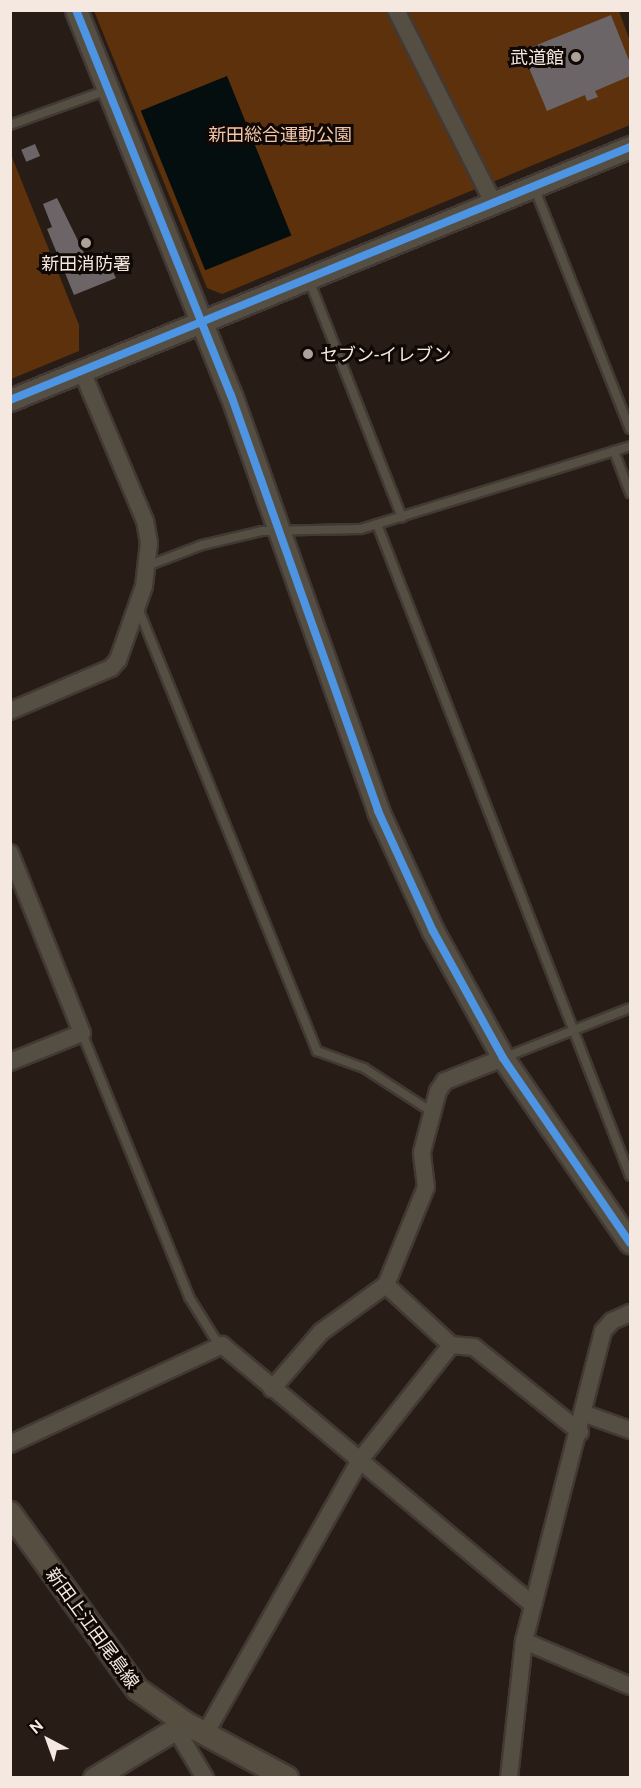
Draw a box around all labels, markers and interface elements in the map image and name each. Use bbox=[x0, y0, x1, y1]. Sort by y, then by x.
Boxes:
place label: 武道館 bbox=[510, 46, 564, 68]
marker: 武道館 bbox=[569, 50, 583, 64]
park label: 新田総合運動公園 bbox=[208, 123, 352, 145]
marker: 新田消防署 bbox=[79, 236, 93, 250]
place label: 新田消防署 bbox=[41, 252, 131, 274]
place label: セブン-イレブン bbox=[320, 343, 451, 365]
marker: セブン-イレブン bbox=[301, 347, 315, 361]
street label: 新田上江田尾島線 bbox=[42, 1563, 144, 1693]
north arrow bbox=[18, 1710, 78, 1770]
text: N bbox=[26, 1716, 47, 1737]

